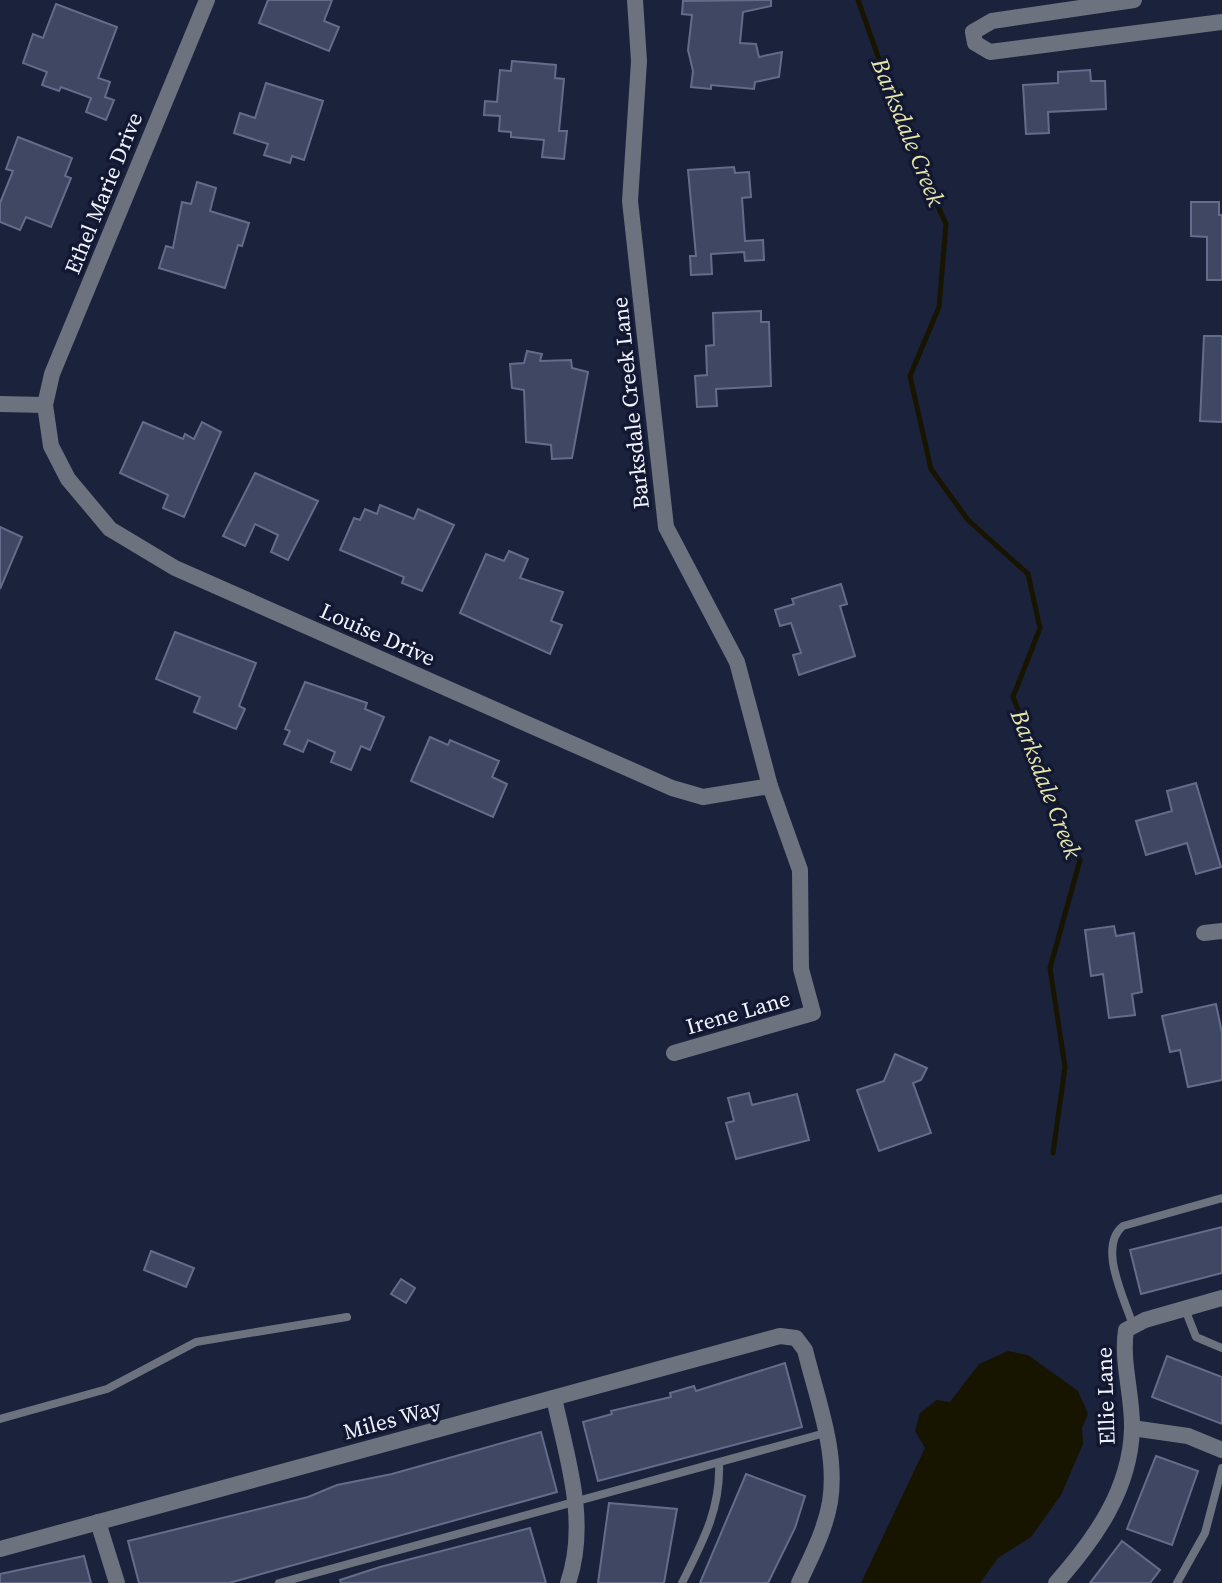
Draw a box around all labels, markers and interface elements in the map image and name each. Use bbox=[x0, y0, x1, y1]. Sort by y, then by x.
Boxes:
water label: Barksdale Creek bbox=[863, 52, 953, 212]
street label: Ethel Marie Drive bbox=[57, 108, 149, 278]
street label: Barksdale Creek Lane bbox=[604, 296, 656, 510]
street label: Louise Drive bbox=[316, 595, 440, 673]
water label: Barksdale Creek bbox=[1002, 703, 1090, 864]
street label: Irene Lane bbox=[682, 983, 794, 1041]
street label: Ellie Lane bbox=[1088, 1346, 1122, 1446]
street label: Miles Way bbox=[340, 1391, 445, 1446]

